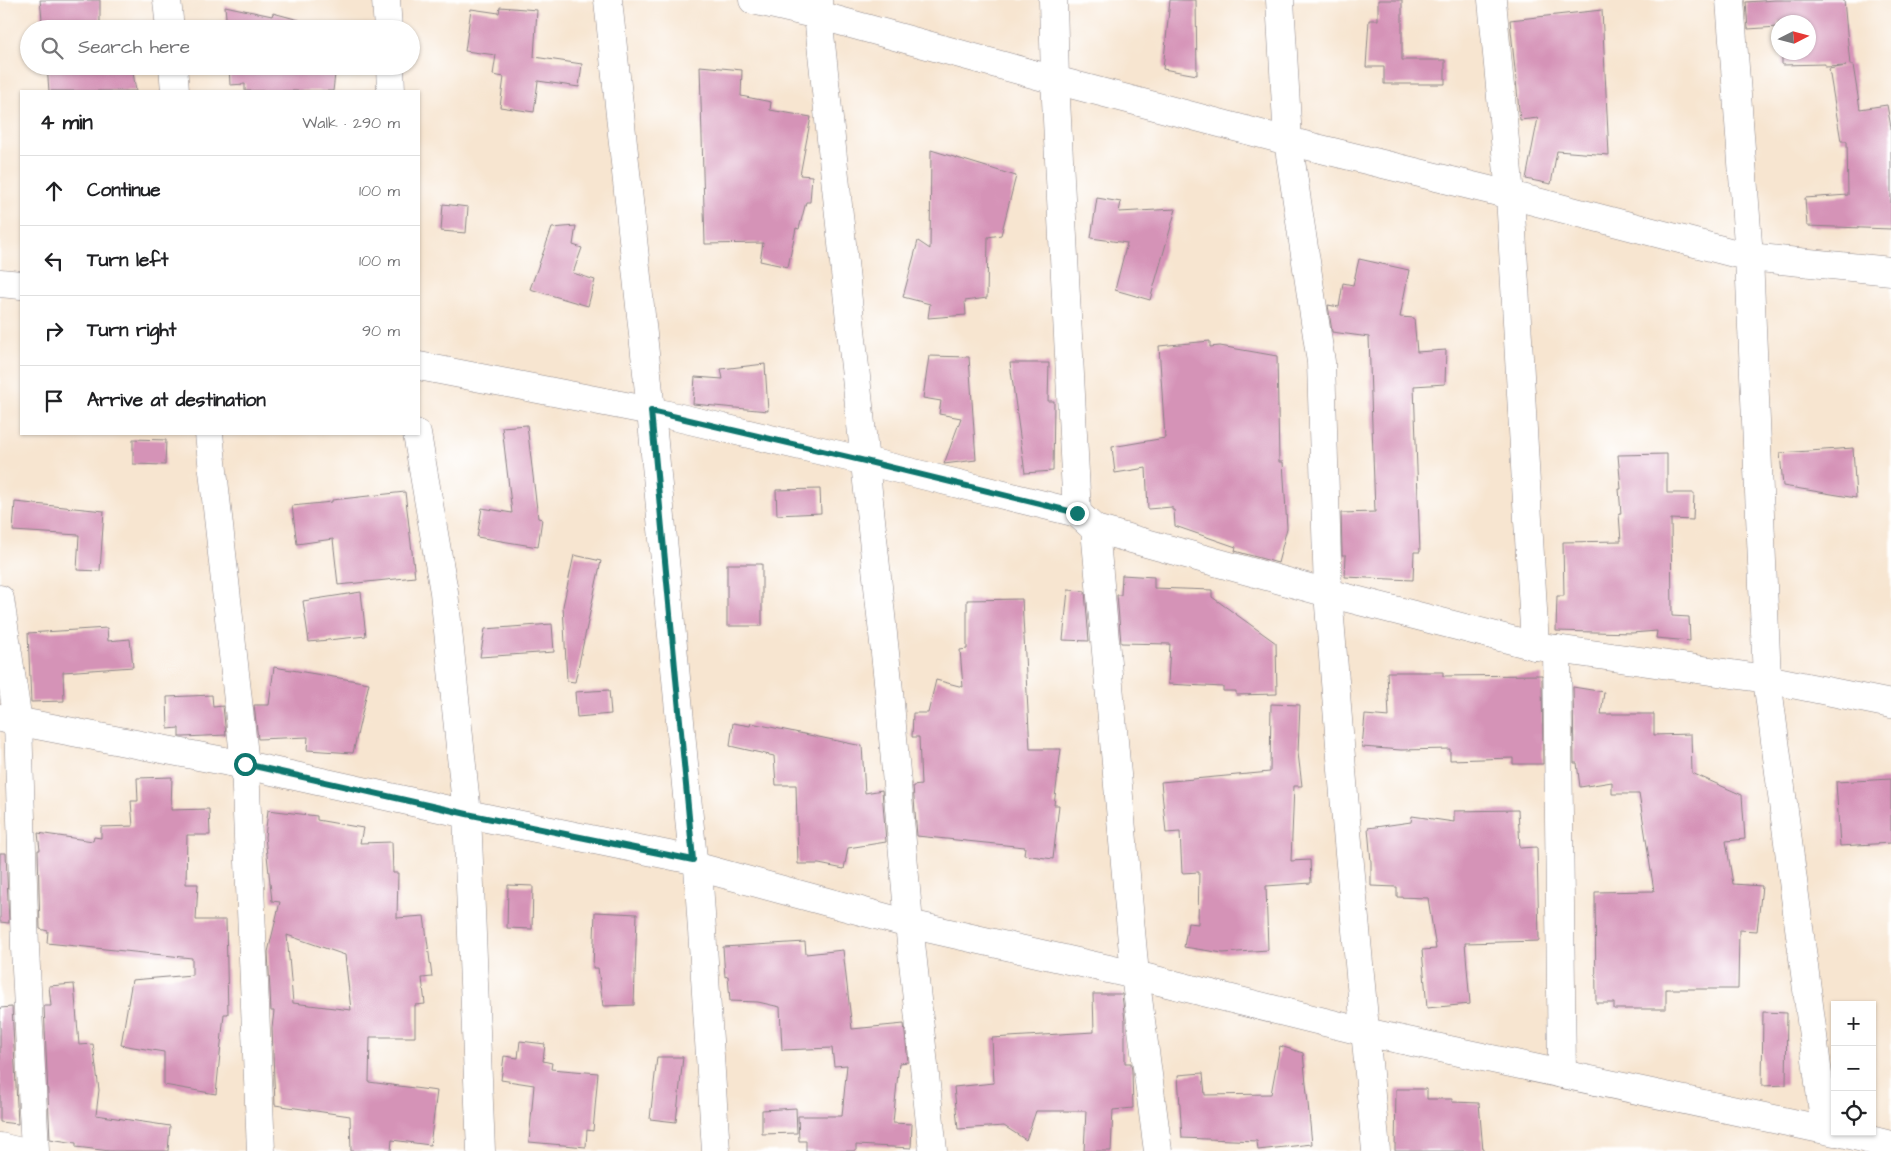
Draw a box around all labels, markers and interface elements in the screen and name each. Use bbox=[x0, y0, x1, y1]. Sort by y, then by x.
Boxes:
north arrow bbox=[1771, 15, 1816, 60]
search box bbox=[20, 20, 420, 75]
icon: search bbox=[38, 34, 66, 62]
text: Search here bbox=[78, 34, 190, 61]
text: 4 min bbox=[40, 108, 93, 137]
text: Walk · 290 m bbox=[302, 112, 400, 134]
icon: ahead bbox=[40, 177, 68, 205]
text: Continue bbox=[87, 177, 161, 204]
text: 100 m bbox=[359, 180, 400, 202]
icon: left bbox=[40, 247, 68, 275]
text: Turn left bbox=[87, 247, 168, 274]
text: 100 m bbox=[359, 250, 400, 272]
icon: right bbox=[40, 317, 68, 345]
text: Turn right bbox=[87, 317, 176, 344]
text: 90 m bbox=[362, 320, 400, 342]
icon: arrive bbox=[40, 387, 68, 415]
text: Arrive at destination bbox=[87, 387, 266, 414]
route end bbox=[1066, 502, 1089, 525]
route start bbox=[234, 753, 257, 776]
map controls bbox=[1831, 1001, 1876, 1136]
button: + bbox=[1831, 1001, 1876, 1046]
button: − bbox=[1831, 1046, 1876, 1091]
button: locate bbox=[1831, 1091, 1876, 1136]

